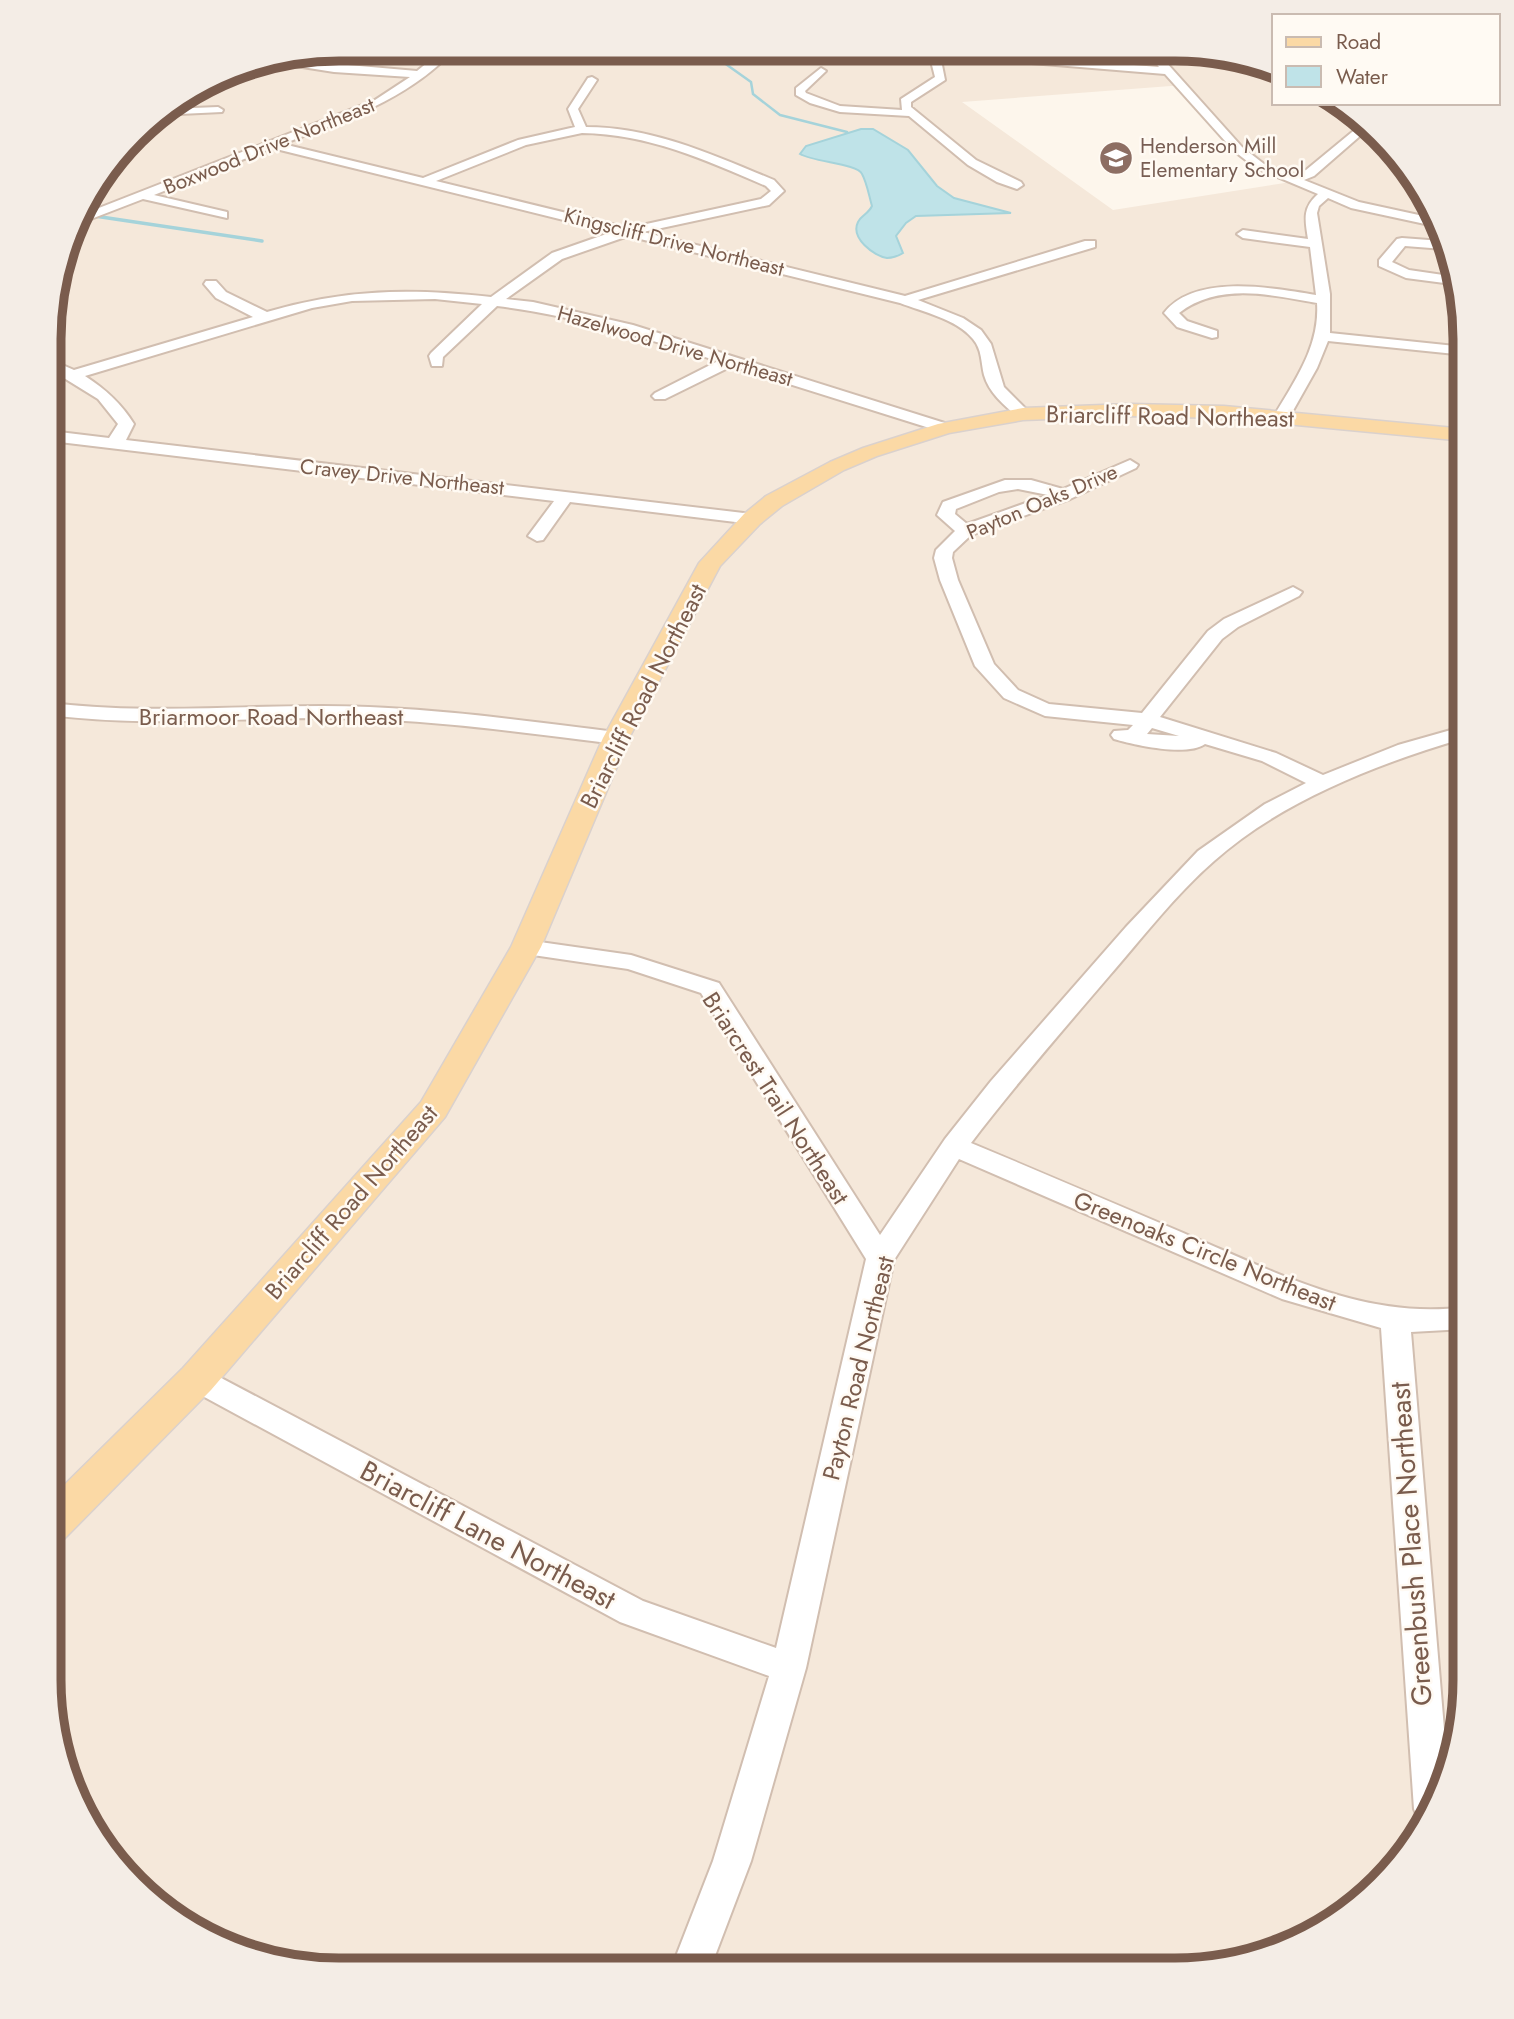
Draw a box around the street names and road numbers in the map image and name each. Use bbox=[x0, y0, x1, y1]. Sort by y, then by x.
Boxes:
street label: Boxwood Drive Northeast bbox=[159, 90, 379, 202]
street label: Kingscliff Drive Northeast bbox=[561, 200, 787, 284]
street label: Hazelwood Drive Northeast bbox=[554, 298, 796, 394]
street label: Briarcliff Road Northeast bbox=[1046, 396, 1295, 436]
street label: Cravey Drive Northeast bbox=[299, 451, 505, 503]
street label: Payton Oaks Drive bbox=[962, 457, 1122, 547]
street label: Briarcliff Road Northeast bbox=[571, 577, 715, 814]
street label: Briarmoor Road Northeast bbox=[139, 699, 404, 734]
street label: Briarcrest Trail Northeast bbox=[694, 985, 858, 1211]
street label: Briarcliff Road Northeast bbox=[256, 1097, 446, 1307]
street label: Greenoaks Circle Northeast bbox=[1068, 1182, 1342, 1320]
street label: Payton Road Northeast bbox=[813, 1252, 903, 1484]
street label: Greenbush Place Northeast bbox=[1379, 1380, 1443, 1707]
street label: Briarcliff Lane Northeast bbox=[353, 1450, 623, 1620]

